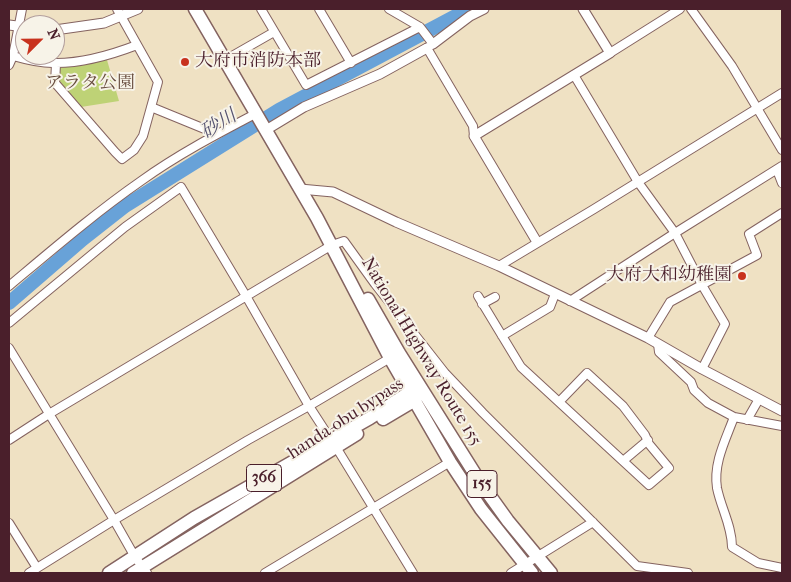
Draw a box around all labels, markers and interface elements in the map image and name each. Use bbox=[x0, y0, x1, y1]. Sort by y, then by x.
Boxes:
north arrow bbox=[15, 15, 65, 65]
text: N bbox=[43, 26, 63, 43]
place label: 大府市消防本部 bbox=[195, 51, 321, 73]
marker: 大府市消防本部 bbox=[179, 56, 191, 68]
park label: アラタ公園 bbox=[45, 73, 135, 95]
water label: 砂川 bbox=[197, 105, 241, 145]
street label: National Highway Route 155 bbox=[356, 254, 486, 450]
place label: 大府大和幼稚園 bbox=[606, 265, 732, 287]
marker: 大府大和幼稚園 bbox=[736, 270, 748, 282]
street label: handa-obu bypass bbox=[284, 373, 408, 465]
road number: 366 bbox=[246, 464, 282, 492]
road number: 155 bbox=[467, 470, 497, 498]

